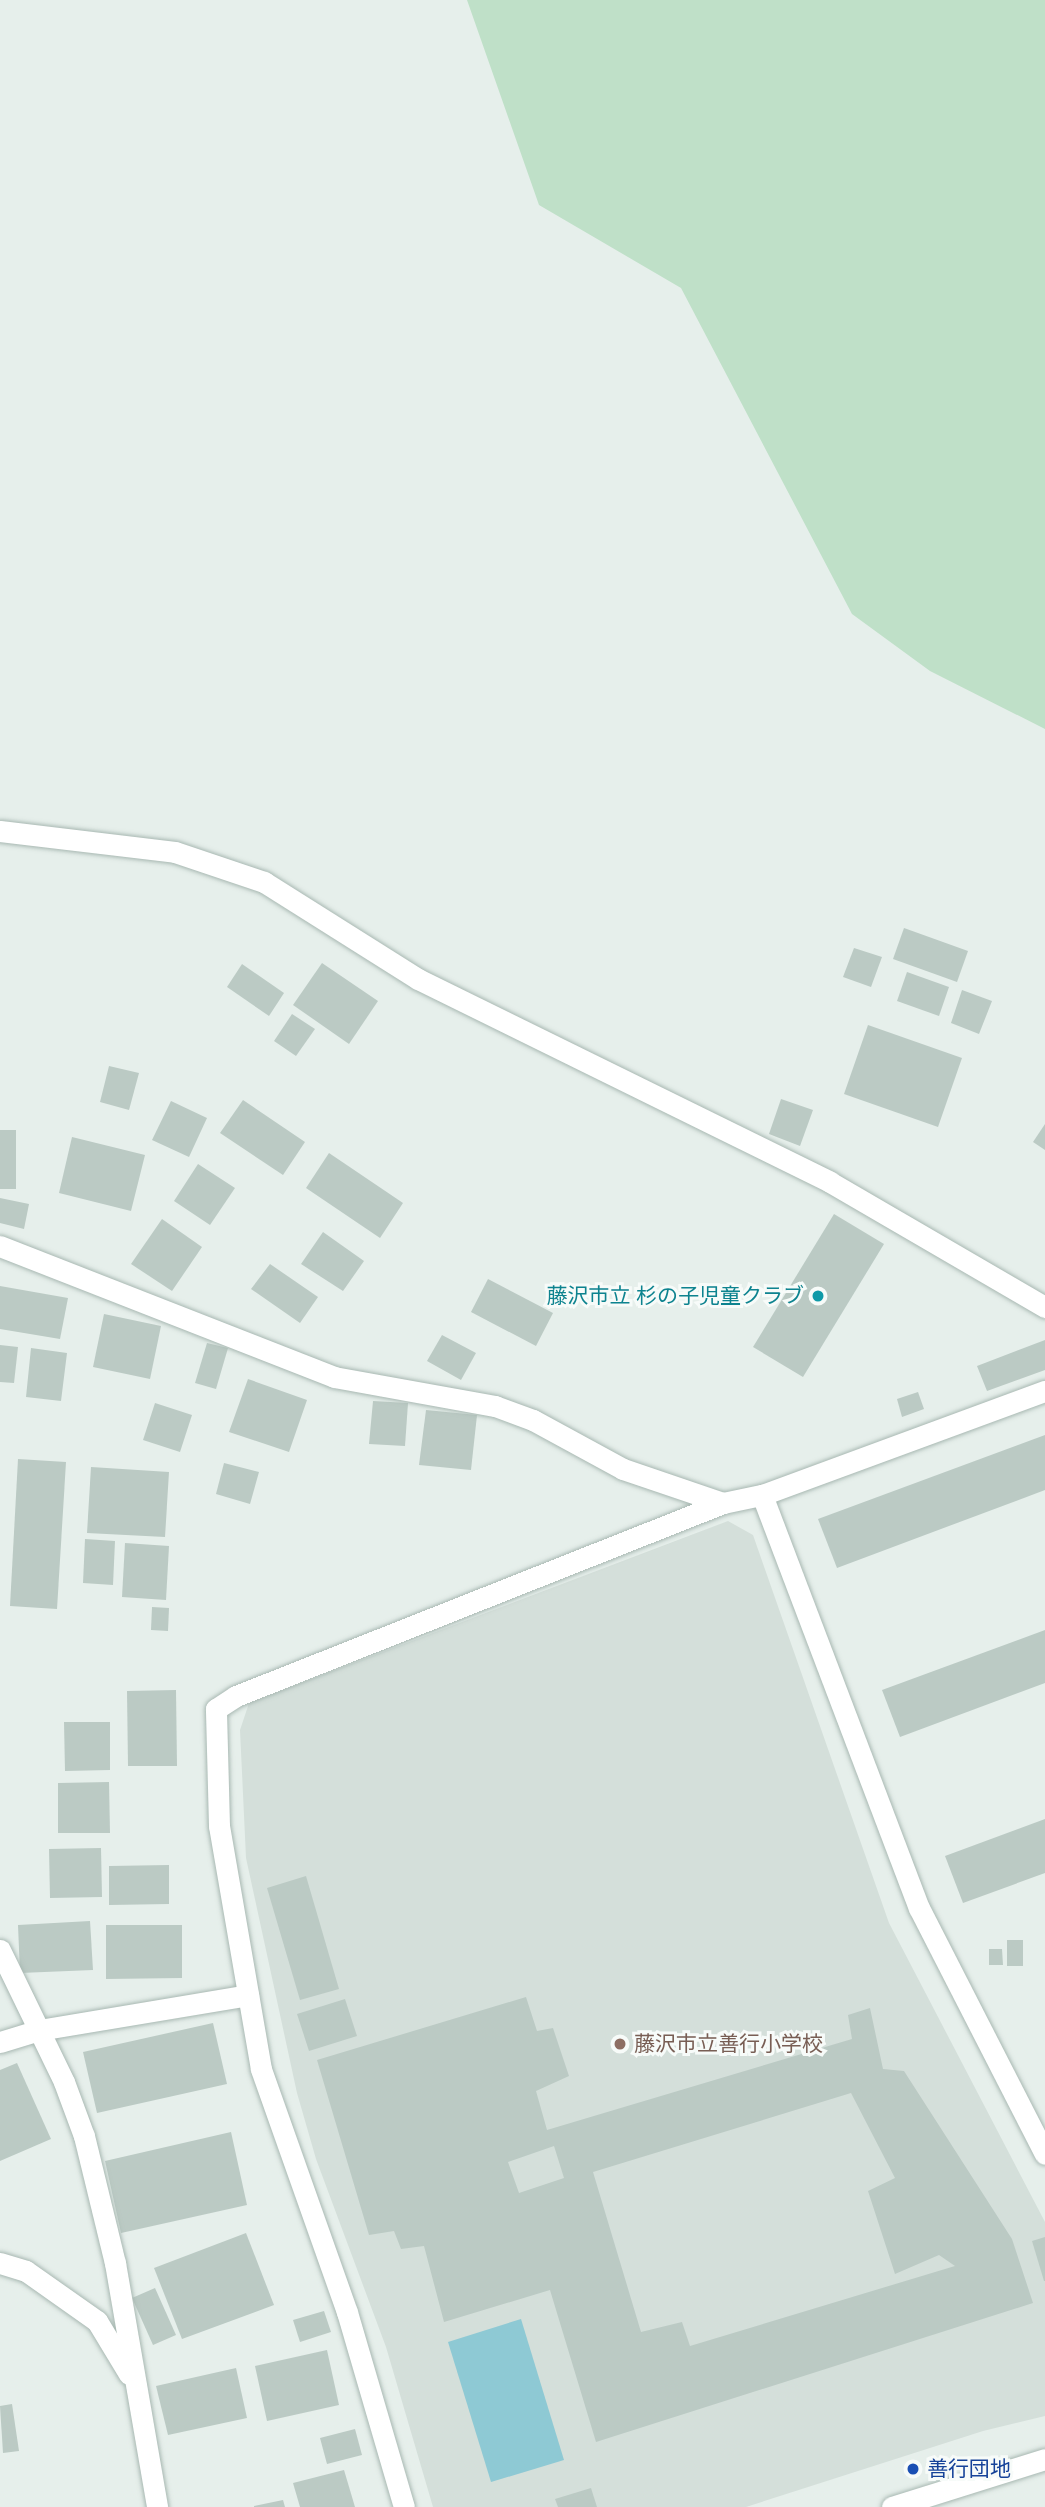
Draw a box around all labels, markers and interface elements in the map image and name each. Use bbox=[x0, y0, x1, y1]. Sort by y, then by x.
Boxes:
place label: 藤沢市立 杉の子児童クラブ bbox=[547, 1283, 804, 1309]
marker: 藤沢市立 杉の子児童クラブ bbox=[810, 1288, 826, 1304]
place label: 藤沢市立善行小学校 bbox=[634, 2031, 823, 2057]
marker: 藤沢市立善行小学校 bbox=[612, 2036, 628, 2052]
place label: 善行団地 bbox=[927, 2456, 1011, 2482]
marker: 善行団地 bbox=[905, 2461, 921, 2477]

